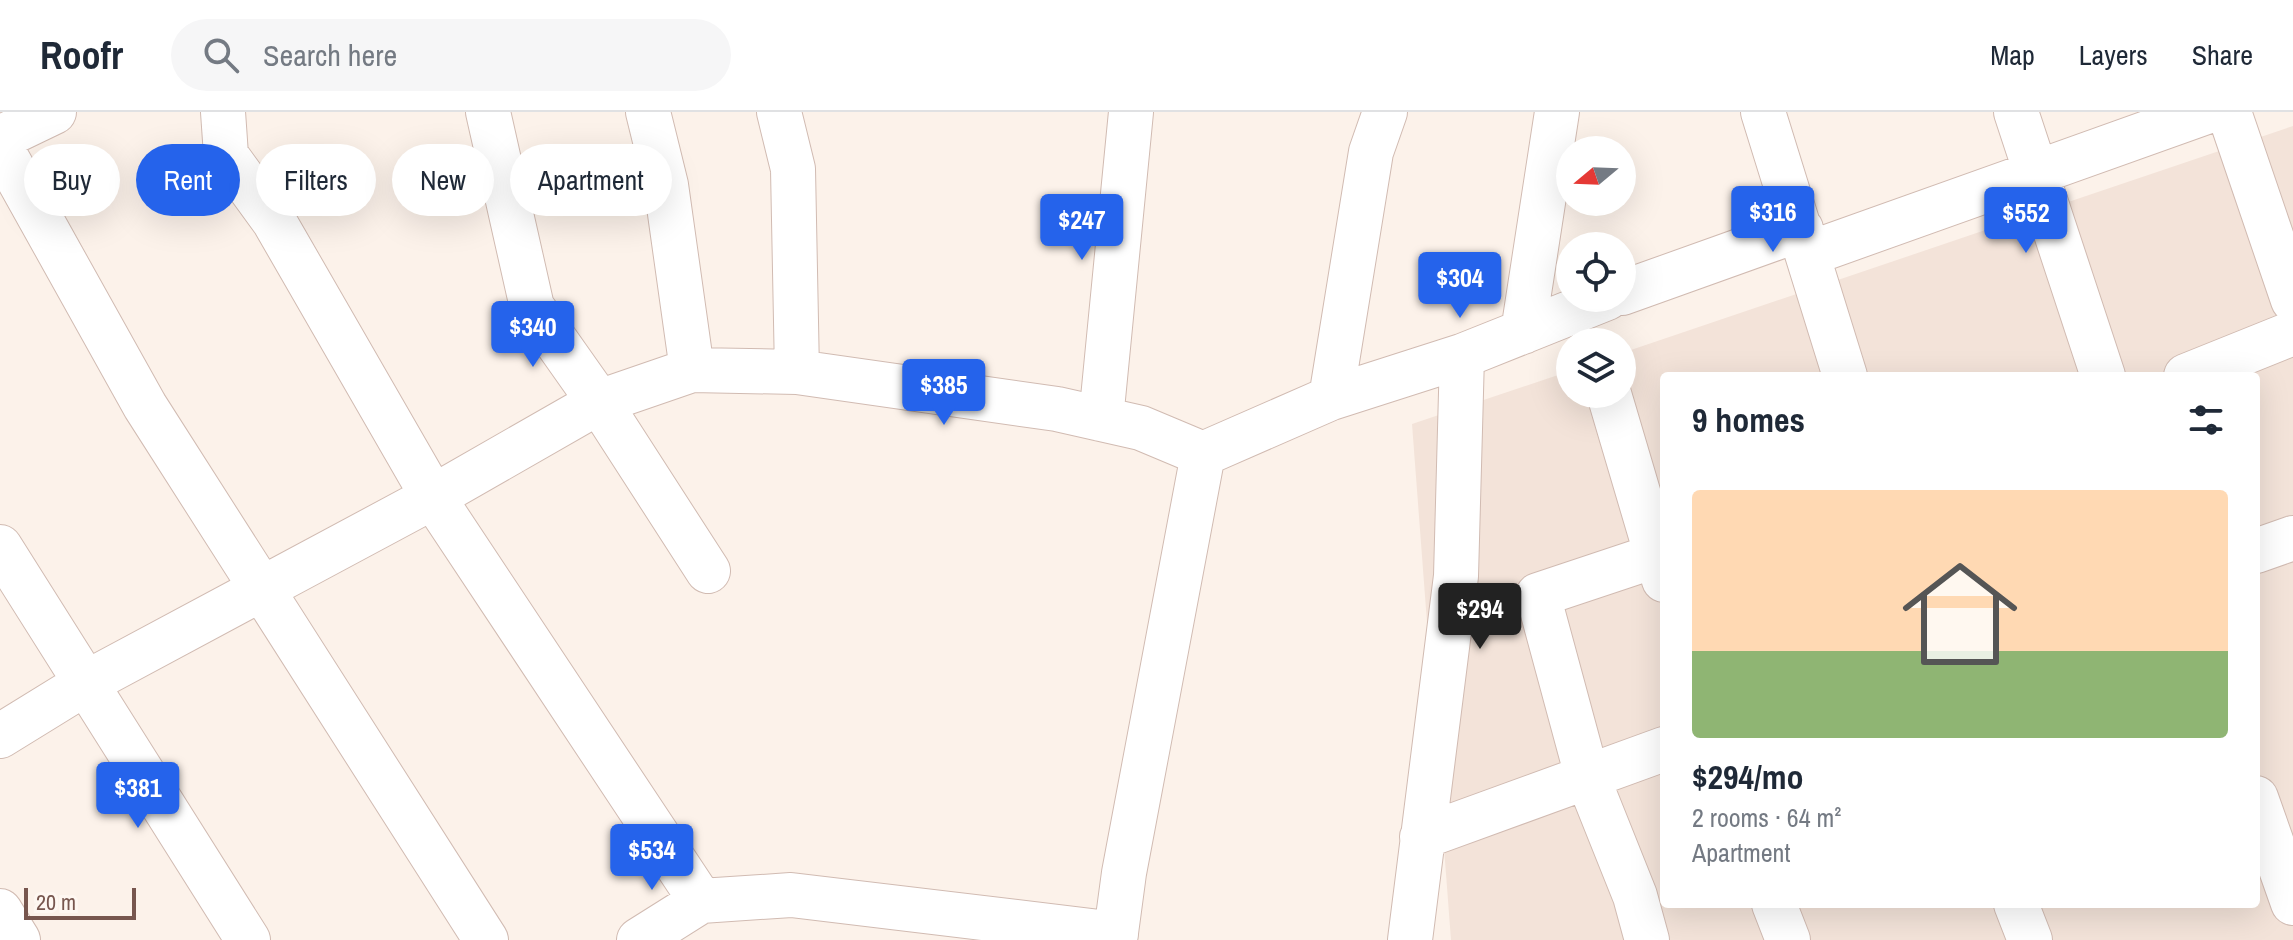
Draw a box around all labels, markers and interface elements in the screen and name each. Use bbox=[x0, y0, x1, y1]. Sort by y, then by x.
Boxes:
search box bbox=[171, 19, 731, 91]
text: Roofr bbox=[40, 30, 123, 81]
icon: search bbox=[199, 33, 243, 77]
text: Search here bbox=[263, 35, 397, 75]
text: Map bbox=[1990, 36, 2035, 74]
text: Layers bbox=[2079, 36, 2148, 74]
text: Share bbox=[2192, 36, 2253, 74]
north arrow bbox=[1556, 136, 1636, 216]
map controls bbox=[1556, 136, 1636, 408]
chip: Buy bbox=[24, 144, 120, 216]
chip: Rent bbox=[136, 144, 240, 216]
chip: Filters bbox=[256, 144, 376, 216]
chip: New bbox=[392, 144, 494, 216]
chip: Apartment bbox=[510, 144, 672, 216]
pin: $316 bbox=[1726, 186, 1820, 254]
pin: $552 bbox=[1979, 187, 2073, 255]
pin: $247 bbox=[1035, 194, 1129, 262]
text: $316 bbox=[1749, 194, 1797, 229]
text: $552 bbox=[2002, 195, 2050, 230]
text: $247 bbox=[1058, 202, 1106, 237]
button: locate bbox=[1556, 232, 1636, 312]
pin: $304 bbox=[1413, 252, 1507, 320]
text: $304 bbox=[1436, 260, 1484, 295]
pin: $340 bbox=[486, 301, 580, 369]
text: $340 bbox=[509, 309, 557, 344]
button: layers bbox=[1556, 328, 1636, 408]
pin: $385 bbox=[897, 359, 991, 427]
text: $385 bbox=[920, 367, 968, 402]
text: 9 homes bbox=[1692, 397, 1805, 443]
icon: filters bbox=[2184, 398, 2228, 442]
icon: home bbox=[1888, 542, 2032, 686]
pin: $294 bbox=[1433, 583, 1527, 651]
text: $294 bbox=[1456, 591, 1504, 626]
text: $294/mo bbox=[1692, 754, 1804, 800]
pin: $381 bbox=[91, 762, 185, 830]
text: $381 bbox=[114, 770, 162, 805]
text: 2 rooms · 64 m² bbox=[1692, 800, 1841, 835]
pin: $534 bbox=[605, 824, 699, 892]
text: $534 bbox=[628, 832, 676, 867]
text: Apartment bbox=[1692, 835, 1790, 870]
scale bar bbox=[24, 884, 136, 920]
text: 20 m bbox=[36, 887, 76, 917]

